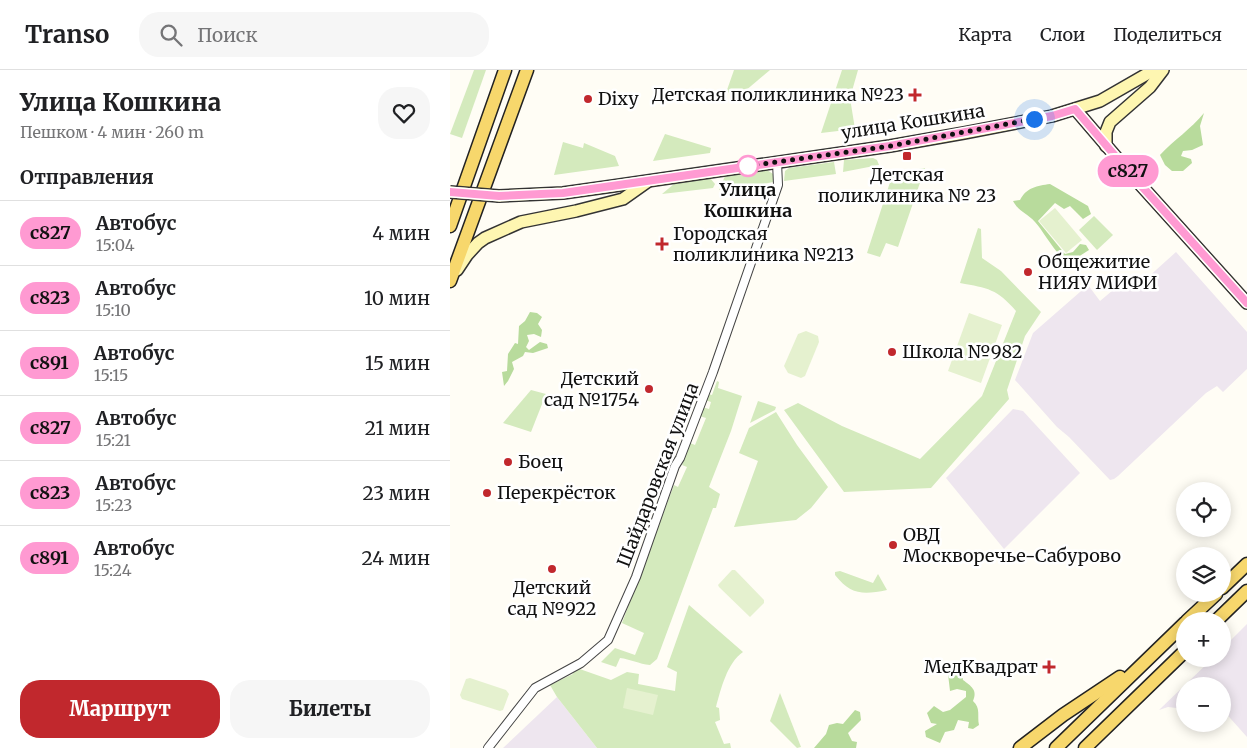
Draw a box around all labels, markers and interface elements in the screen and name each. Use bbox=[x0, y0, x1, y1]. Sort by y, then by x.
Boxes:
search box bbox=[139, 12, 489, 57]
text: Transo bbox=[25, 19, 109, 50]
icon: search bbox=[157, 21, 185, 49]
text: Поиск bbox=[197, 23, 257, 47]
text: Карта bbox=[958, 23, 1012, 46]
text: Слои bbox=[1040, 23, 1085, 46]
text: Поделиться bbox=[1113, 23, 1222, 46]
place label: Детская поликлиника №23 bbox=[652, 83, 904, 106]
text: Улица Кошкина bbox=[20, 87, 221, 118]
button: heart bbox=[378, 87, 430, 139]
place label: Dixy bbox=[598, 87, 639, 110]
marker: Детская поликлиника №23 bbox=[908, 88, 922, 102]
marker: Dixy bbox=[582, 93, 594, 105]
street label: улица Кошкина bbox=[839, 99, 987, 144]
your location bbox=[1022, 107, 1047, 132]
text: Пешком · 4 мин · 260 m bbox=[20, 122, 204, 142]
marker: Детская поликлиника № 23 bbox=[901, 150, 913, 162]
marker: Улица Кошкина bbox=[737, 155, 759, 177]
line badge: с827 bbox=[1093, 155, 1163, 187]
text: с827 bbox=[1108, 159, 1148, 182]
place label: Детская поликлиника № 23 bbox=[818, 163, 996, 207]
text: Отправления bbox=[20, 165, 154, 189]
place label: Улица Кошкина bbox=[704, 178, 792, 222]
text: Автобус bbox=[96, 211, 176, 235]
text: с827 bbox=[30, 221, 71, 244]
text: 4 мин bbox=[372, 221, 430, 245]
place label: Городская поликлиника №213 bbox=[673, 222, 854, 266]
text: 15:04 bbox=[96, 235, 135, 255]
marker: Городская поликлиника №213 bbox=[655, 237, 669, 251]
place label: Общежитие НИЯУ МИФИ bbox=[1038, 250, 1157, 294]
marker: Общежитие НИЯУ МИФИ bbox=[1022, 266, 1034, 278]
text: Автобус bbox=[95, 276, 176, 300]
text: с823 bbox=[30, 286, 70, 309]
text: 10 мин bbox=[364, 286, 430, 310]
text: 15:10 bbox=[95, 300, 131, 320]
place label: Школа №982 bbox=[902, 340, 1022, 363]
text: Автобус bbox=[94, 341, 174, 365]
marker: Школа №982 bbox=[886, 346, 898, 358]
text: с891 bbox=[30, 351, 69, 374]
text: 15 мин bbox=[365, 351, 430, 375]
text: 15:15 bbox=[94, 365, 128, 385]
place label: Детский сад №1754 bbox=[544, 367, 639, 411]
street label: Шайдаровская улица bbox=[612, 379, 703, 570]
marker: Детский сад №1754 bbox=[643, 383, 655, 395]
text: Автобус bbox=[96, 406, 176, 430]
text: с827 bbox=[30, 416, 71, 439]
text: 21 мин bbox=[365, 416, 430, 440]
text: 15:21 bbox=[96, 430, 131, 450]
place label: Боец bbox=[518, 450, 563, 473]
marker: Боец bbox=[502, 456, 514, 468]
text: Автобус bbox=[95, 471, 176, 495]
text: с823 bbox=[30, 481, 70, 504]
text: 23 мин bbox=[363, 481, 430, 505]
place label: Перекрёсток bbox=[497, 481, 616, 504]
map controls bbox=[1176, 482, 1231, 732]
button: locate bbox=[1176, 482, 1231, 537]
marker: Перекрёсток bbox=[481, 487, 493, 499]
text: 15:23 bbox=[95, 495, 132, 515]
place label: ОВД Москворечье-Сабурово bbox=[903, 523, 1121, 567]
text: Автобус bbox=[94, 536, 174, 560]
marker: ОВД Москворечье-Сабурово bbox=[887, 539, 899, 551]
text: с891 bbox=[30, 546, 69, 569]
text: 24 мин bbox=[362, 546, 430, 570]
button: layers bbox=[1176, 547, 1231, 602]
text: 15:24 bbox=[94, 560, 132, 580]
marker: Детский сад №922 bbox=[546, 563, 558, 575]
place label: Детский сад №922 bbox=[508, 576, 596, 620]
button: + bbox=[1176, 612, 1231, 667]
place label: МедКвадрат bbox=[924, 655, 1038, 678]
marker: МедКвадрат bbox=[1042, 660, 1056, 674]
button: − bbox=[1176, 677, 1231, 732]
button: Маршрут bbox=[20, 680, 220, 738]
button: Билеты bbox=[230, 680, 430, 738]

